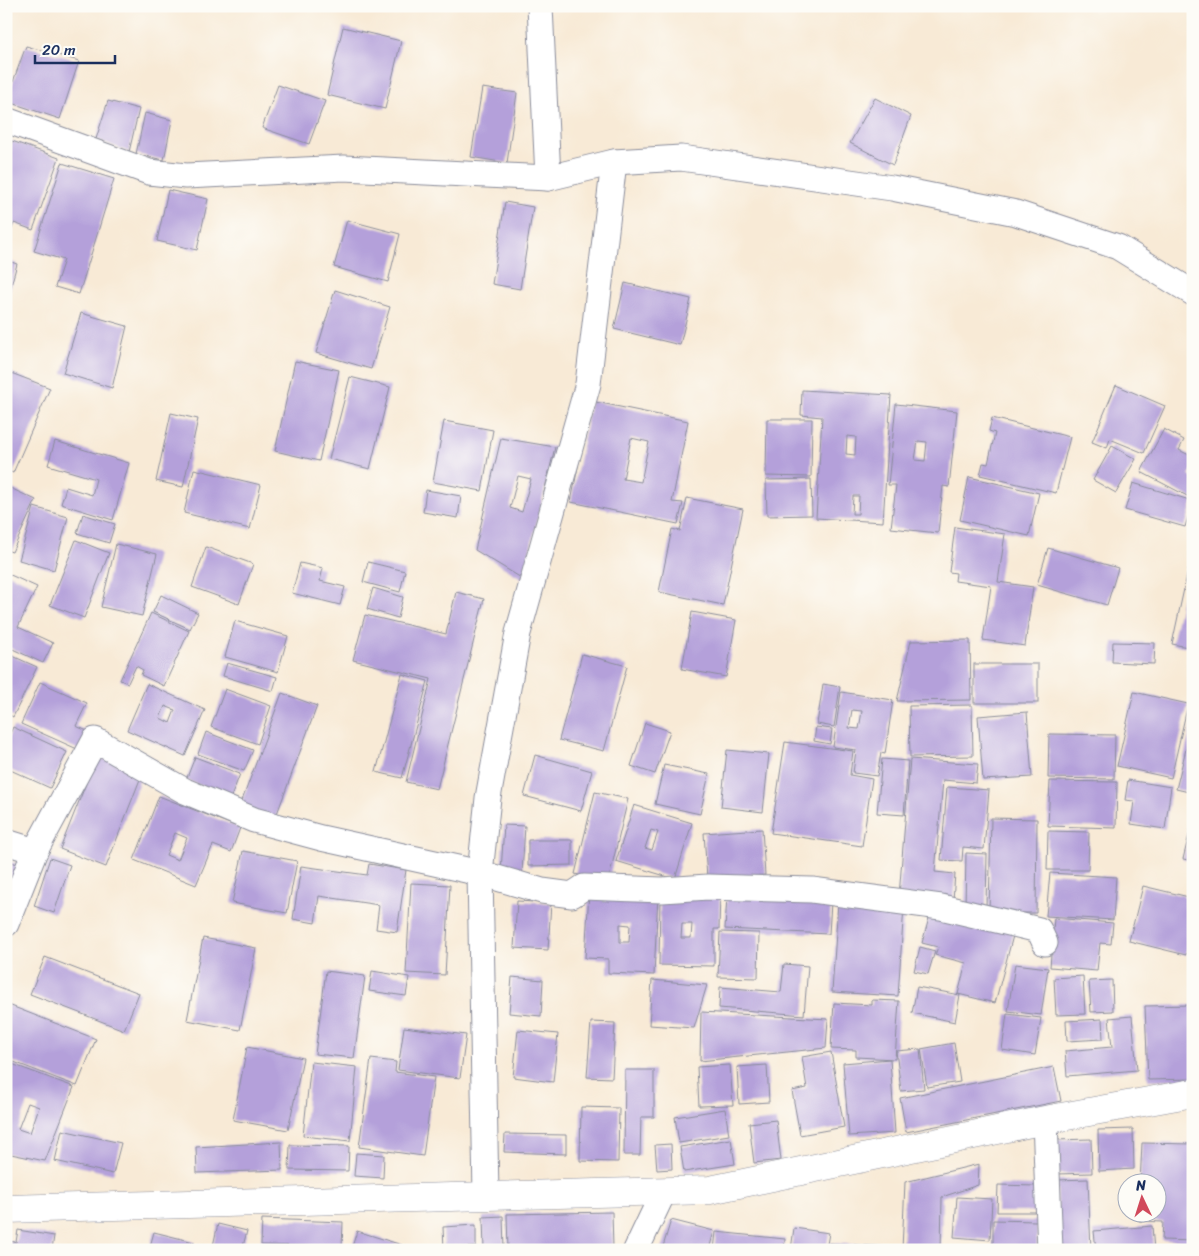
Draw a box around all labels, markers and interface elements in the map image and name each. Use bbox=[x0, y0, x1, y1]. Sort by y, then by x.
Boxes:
scale bar bbox=[35, 32, 115, 64]
text: 20 m bbox=[42, 37, 76, 63]
text: N bbox=[1134, 1173, 1147, 1198]
north arrow bbox=[1116, 1174, 1166, 1224]

